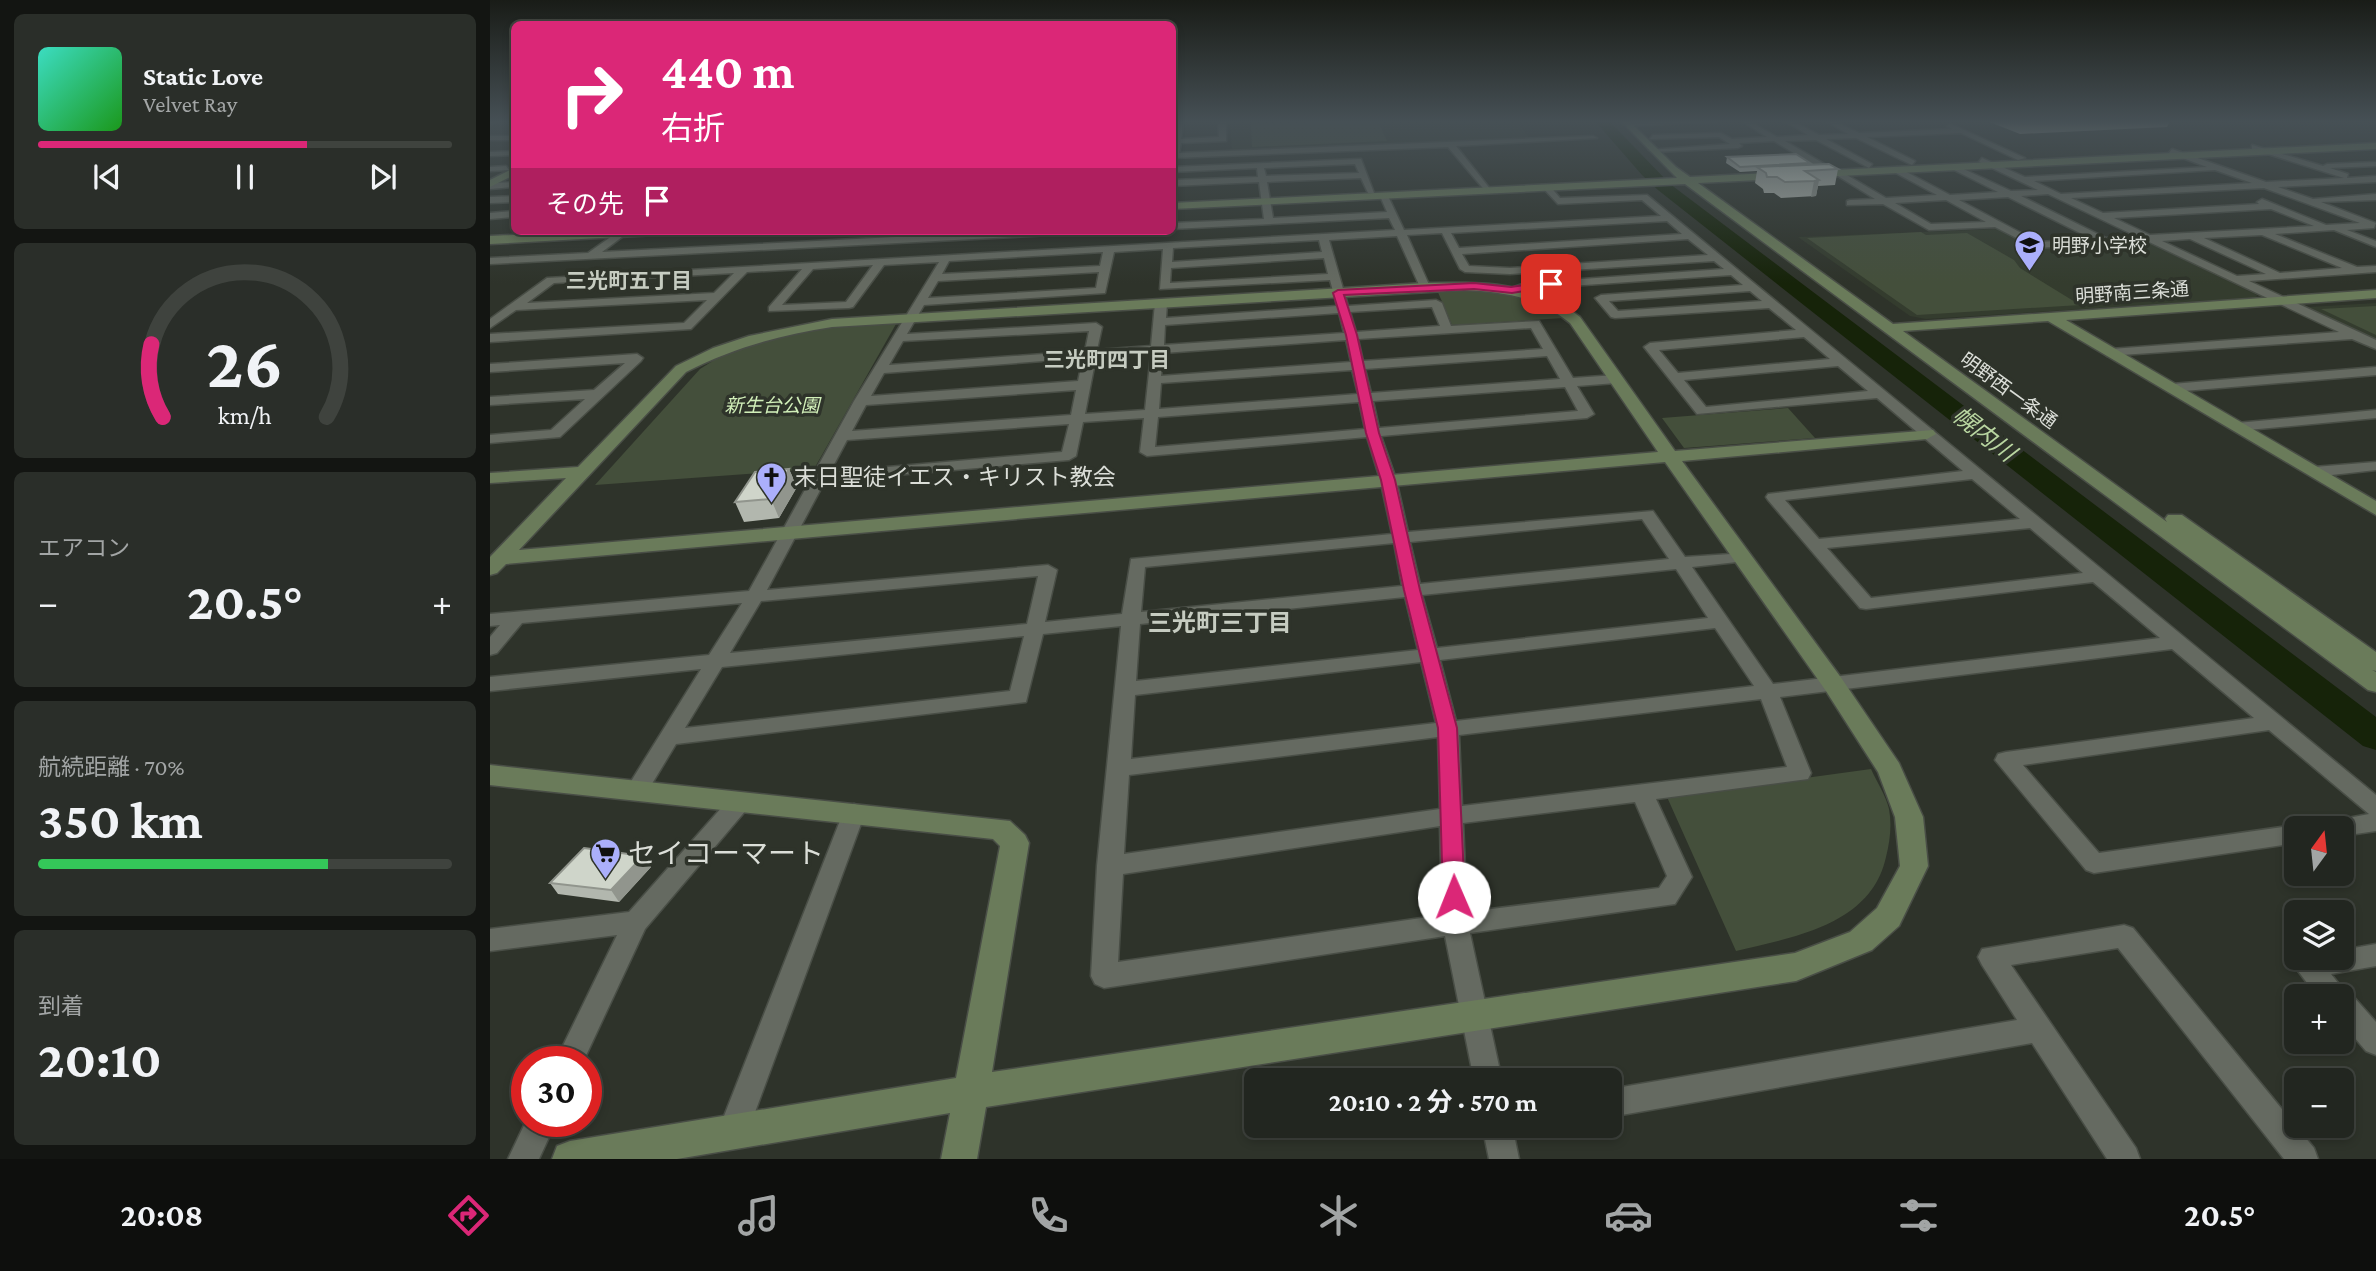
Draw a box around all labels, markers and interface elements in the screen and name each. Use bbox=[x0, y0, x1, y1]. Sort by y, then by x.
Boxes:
text: 440 m bbox=[661, 44, 795, 99]
icon: right bbox=[546, 49, 637, 140]
text: Static Love bbox=[143, 62, 263, 91]
text: Velvet Ray bbox=[143, 91, 237, 117]
text: 右折 bbox=[661, 110, 725, 146]
icon: previous bbox=[88, 158, 126, 196]
icon: pause bbox=[226, 158, 264, 196]
icon: next bbox=[364, 158, 402, 196]
icon: arrive bbox=[638, 182, 676, 220]
text: その先 bbox=[546, 190, 624, 219]
school or university icon: 明野小学校 bbox=[2012, 228, 2046, 272]
place label: 明野小学校 bbox=[2052, 235, 2147, 256]
pin bbox=[1521, 254, 1581, 314]
icon: arrive bbox=[1532, 265, 1570, 303]
district label: 三光町五丁目 bbox=[566, 269, 692, 293]
street label: 明野南三条通 bbox=[2074, 278, 2190, 307]
text: 26 bbox=[207, 322, 283, 403]
district label: 三光町四丁目 bbox=[1044, 348, 1170, 372]
street label: 明野西一条通 bbox=[1956, 348, 2061, 432]
park label: 新生台公園 bbox=[724, 395, 822, 416]
text: km/h bbox=[218, 401, 272, 428]
water label: 幌内川 bbox=[1948, 401, 2023, 468]
church icon: 末日聖徒イエス・キリスト教会 bbox=[754, 460, 788, 504]
place label: 末日聖徒イエス・キリスト教会 bbox=[794, 464, 1116, 490]
text: エアコン bbox=[38, 535, 130, 561]
text: 20.5° bbox=[187, 572, 303, 630]
text: − bbox=[38, 581, 58, 623]
text: + bbox=[432, 581, 452, 623]
district label: 三光町三丁目 bbox=[1148, 609, 1292, 636]
text: 航続距離 · 70% bbox=[38, 754, 184, 780]
text: 350 km bbox=[38, 791, 203, 849]
north arrow bbox=[2284, 816, 2354, 886]
map controls bbox=[2284, 816, 2354, 1138]
supermarket icon: セイコーマート bbox=[588, 836, 622, 880]
place label: セイコーマート bbox=[628, 838, 824, 869]
position arrow bbox=[1417, 860, 1491, 934]
button: layers bbox=[2284, 900, 2354, 970]
button: + bbox=[2284, 984, 2354, 1054]
text: 到着 bbox=[38, 993, 84, 1019]
text: 20:10 bbox=[38, 1030, 162, 1088]
speed limit sign: 30 bbox=[511, 1046, 602, 1137]
button: − bbox=[2284, 1068, 2354, 1138]
text: 20:10 · 2 分 · 570 m bbox=[1329, 1088, 1537, 1117]
icon: directions bbox=[444, 1191, 493, 1240]
icon: music bbox=[734, 1191, 783, 1240]
icon: phone bbox=[1024, 1191, 1073, 1240]
icon: climate bbox=[1314, 1191, 1363, 1240]
icon: car bbox=[1604, 1191, 1653, 1240]
icon: filters bbox=[1894, 1191, 1943, 1240]
text: 20:08 bbox=[120, 1197, 203, 1233]
text: 20.5° bbox=[2184, 1197, 2255, 1233]

